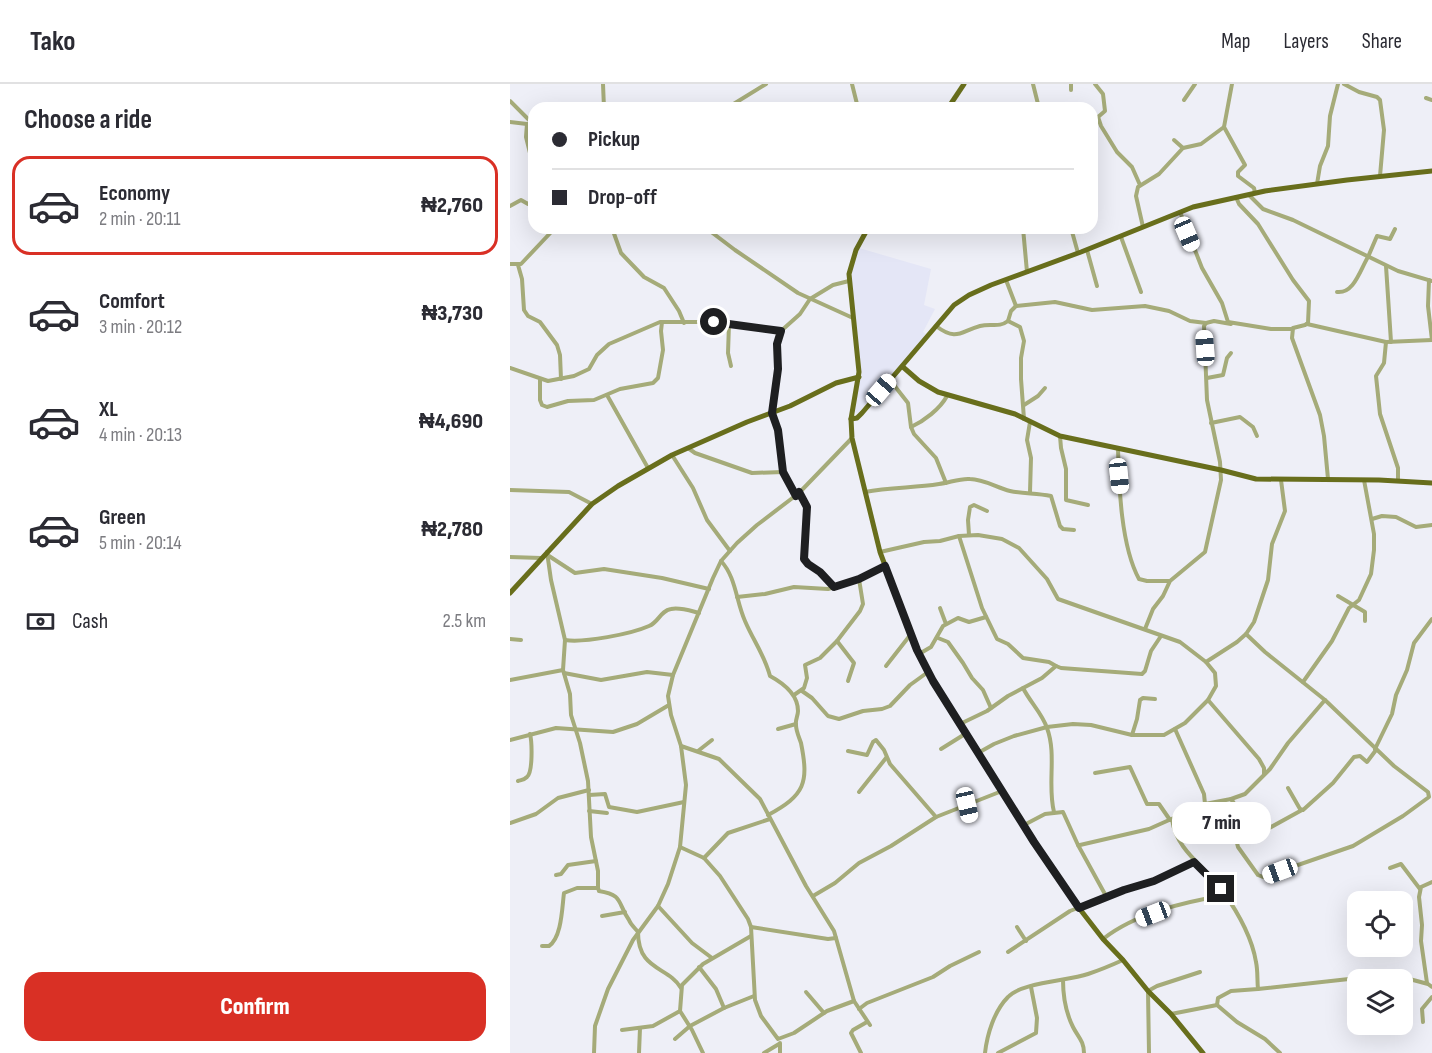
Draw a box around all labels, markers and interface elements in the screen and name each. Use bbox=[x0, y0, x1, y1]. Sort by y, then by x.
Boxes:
text: Tako bbox=[30, 25, 75, 58]
text: Map bbox=[1221, 29, 1250, 54]
text: Layers bbox=[1283, 29, 1329, 54]
text: Share bbox=[1362, 29, 1402, 54]
text: Choose a ride bbox=[24, 104, 152, 136]
text: Pickup bbox=[588, 126, 640, 153]
icon: car bbox=[27, 179, 81, 233]
text: Economy bbox=[99, 180, 170, 207]
text: Drop-off bbox=[588, 184, 657, 211]
text: ₦2,760 bbox=[421, 192, 483, 219]
text: 2 min · 20:11 bbox=[99, 207, 181, 231]
car bbox=[1172, 214, 1202, 254]
icon: car bbox=[27, 287, 81, 341]
text: Comfort bbox=[99, 288, 165, 315]
text: ₦3,730 bbox=[421, 300, 483, 327]
route start bbox=[700, 308, 727, 335]
text: 3 min · 20:12 bbox=[99, 315, 182, 339]
car bbox=[1195, 329, 1215, 367]
car bbox=[862, 371, 900, 409]
icon: car bbox=[27, 395, 81, 449]
text: XL bbox=[99, 396, 118, 423]
text: ₦4,690 bbox=[419, 408, 483, 435]
text: 4 min · 20:13 bbox=[99, 423, 182, 447]
car bbox=[1108, 457, 1130, 495]
icon: car bbox=[27, 503, 81, 557]
text: Green bbox=[99, 504, 146, 531]
text: ₦2,780 bbox=[421, 516, 483, 543]
text: 5 min · 20:14 bbox=[99, 531, 182, 555]
icon: cash bbox=[24, 605, 57, 638]
text: Cash bbox=[72, 608, 108, 635]
text: 2.5 km bbox=[442, 609, 486, 633]
car bbox=[954, 785, 980, 825]
callout: 7 min bbox=[1172, 802, 1270, 844]
text: 7 min bbox=[1202, 811, 1241, 835]
car bbox=[1260, 856, 1300, 886]
route end bbox=[1207, 875, 1234, 902]
map controls bbox=[1347, 891, 1413, 1035]
button: locate bbox=[1347, 891, 1413, 957]
car bbox=[1133, 899, 1173, 929]
button: layers bbox=[1347, 969, 1413, 1035]
button: Confirm bbox=[24, 972, 486, 1041]

